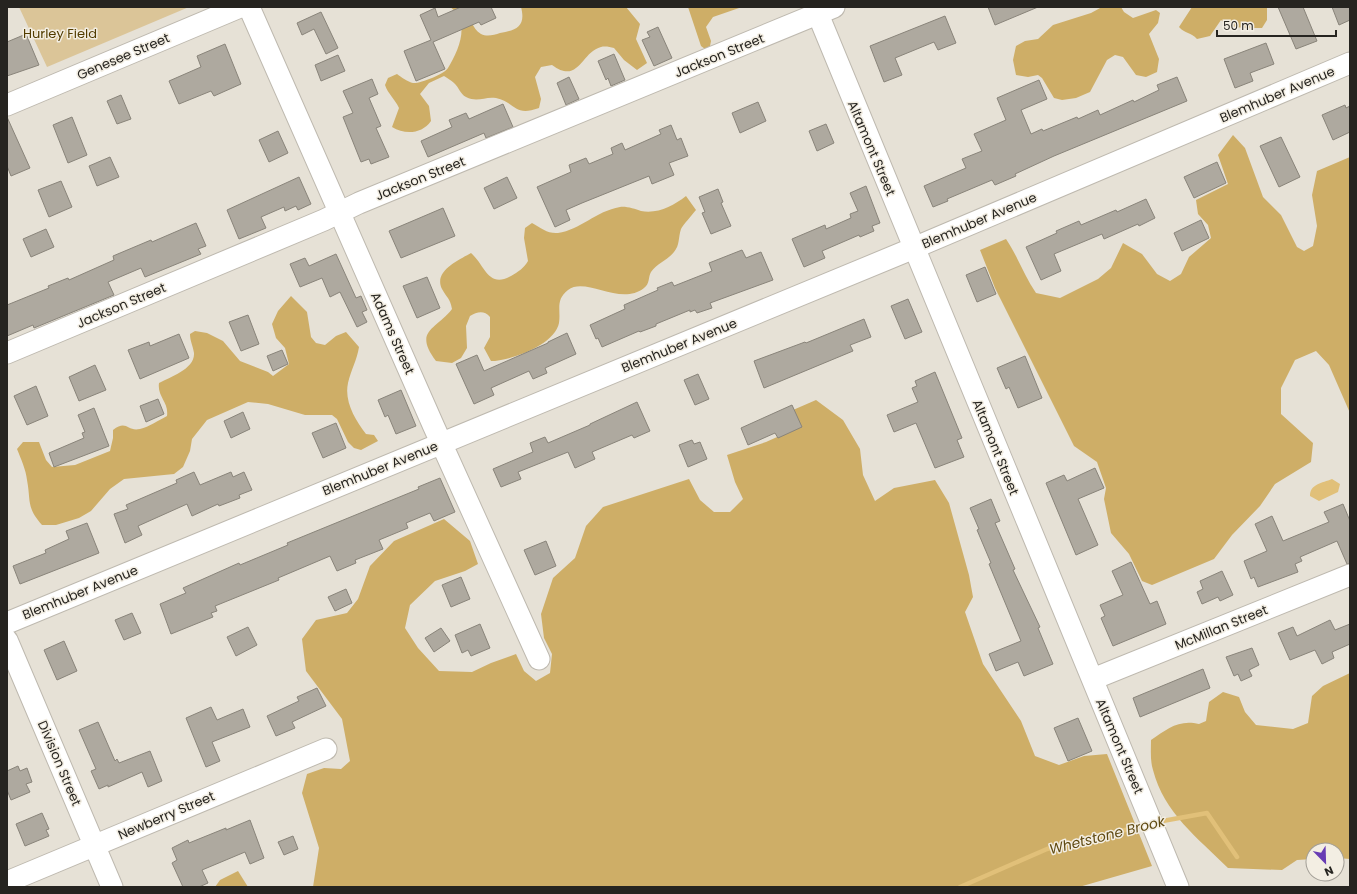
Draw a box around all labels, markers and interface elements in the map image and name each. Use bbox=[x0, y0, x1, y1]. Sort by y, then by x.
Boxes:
scale bar bbox=[1217, 12, 1336, 38]
text: 50 m bbox=[1223, 17, 1254, 34]
park label: Hurley Field bbox=[23, 24, 97, 43]
street label: Genesee Street bbox=[74, 28, 173, 85]
street label: Jackson Street bbox=[671, 29, 767, 82]
street label: Blemhuber Avenue bbox=[1217, 62, 1338, 127]
street label: Altamont Street bbox=[843, 98, 900, 199]
street label: Jackson Street bbox=[372, 152, 468, 205]
street label: Blemhuber Avenue bbox=[919, 188, 1040, 253]
street label: Jackson Street bbox=[74, 278, 169, 333]
street label: Adams Street bbox=[366, 289, 419, 378]
street label: Blemhuber Avenue bbox=[618, 314, 740, 377]
street label: Altamont Street bbox=[968, 396, 1024, 498]
street label: Blemhuber Avenue bbox=[319, 437, 441, 500]
street label: Blemhuber Avenue bbox=[19, 561, 141, 624]
street label: McMillan Street bbox=[1172, 600, 1271, 655]
street label: Altamont Street bbox=[1091, 696, 1148, 797]
street label: Division Street bbox=[33, 718, 86, 809]
street label: Newberry Street bbox=[115, 786, 218, 844]
water label: Whetstone Brook bbox=[1047, 811, 1168, 859]
north arrow bbox=[1305, 842, 1345, 882]
text: N bbox=[1322, 862, 1336, 880]

